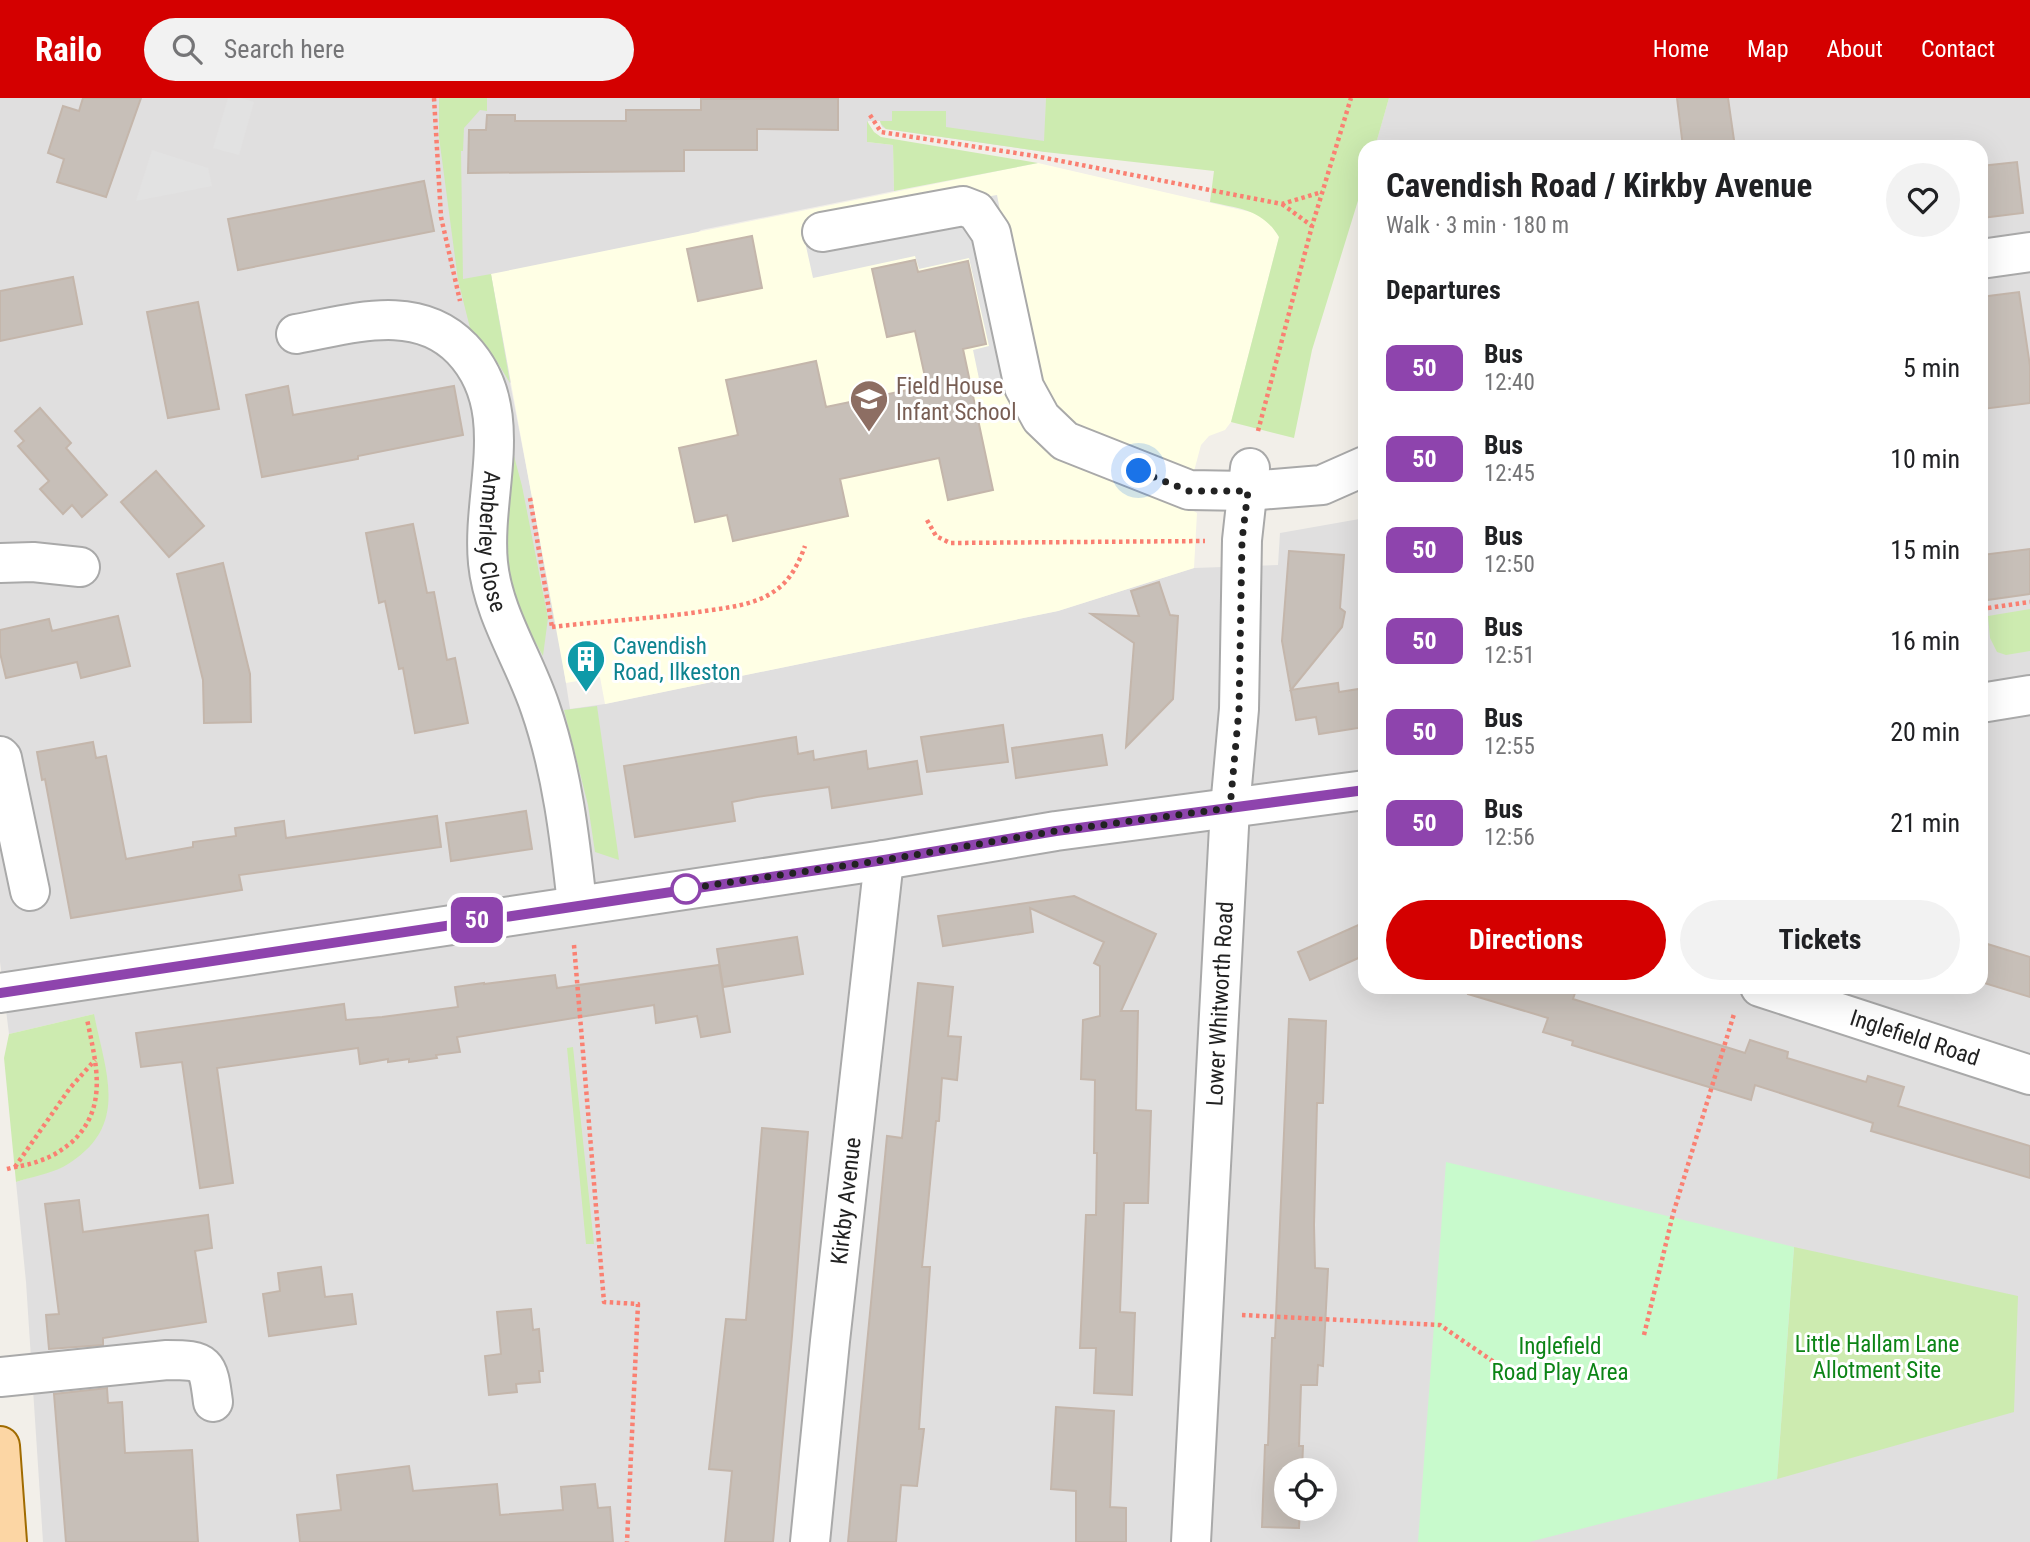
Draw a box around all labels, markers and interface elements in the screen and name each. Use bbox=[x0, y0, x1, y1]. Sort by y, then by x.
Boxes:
search box bbox=[144, 18, 634, 81]
text: Railo bbox=[35, 30, 102, 69]
icon: search bbox=[168, 30, 206, 68]
text: Search here bbox=[224, 34, 345, 64]
text: Home bbox=[1653, 35, 1709, 63]
text: Map bbox=[1747, 35, 1789, 63]
text: About bbox=[1827, 35, 1883, 63]
text: Contact bbox=[1921, 35, 1995, 63]
button: heart bbox=[1886, 163, 1960, 237]
text: Cavendish Road / Kirkby Avenue bbox=[1386, 166, 1812, 205]
text: Walk · 3 min · 180 m bbox=[1386, 212, 1569, 239]
text: Departures bbox=[1386, 275, 1501, 305]
text: Bus bbox=[1484, 339, 1523, 369]
text: 5 min bbox=[1903, 353, 1960, 383]
text: 50 bbox=[1412, 354, 1437, 382]
text: 12:40 bbox=[1484, 369, 1535, 396]
place label: Field House Infant School bbox=[896, 373, 1016, 426]
school or university icon: Field House Infant School bbox=[848, 378, 890, 433]
text: Bus bbox=[1484, 430, 1523, 460]
text: 10 min bbox=[1890, 444, 1960, 474]
text: 50 bbox=[1412, 445, 1437, 473]
your location bbox=[1121, 453, 1156, 488]
text: 12:45 bbox=[1484, 460, 1535, 487]
street label: Amberley Close bbox=[473, 470, 512, 616]
text: Bus bbox=[1484, 521, 1523, 551]
text: 15 min bbox=[1890, 535, 1960, 565]
text: 50 bbox=[1412, 536, 1437, 564]
text: 12:50 bbox=[1484, 551, 1535, 578]
text: Bus bbox=[1484, 612, 1523, 642]
text: 16 min bbox=[1890, 626, 1960, 656]
text: 50 bbox=[1412, 627, 1437, 655]
place label: Cavendish Road, Ilkeston bbox=[613, 633, 741, 686]
building icon: Cavendish Road, Ilkeston bbox=[565, 638, 607, 693]
text: 12:51 bbox=[1484, 642, 1535, 669]
text: Bus bbox=[1484, 703, 1523, 733]
text: 20 min bbox=[1890, 717, 1960, 747]
text: 50 bbox=[1412, 718, 1437, 746]
text: 12:55 bbox=[1484, 733, 1535, 760]
text: Bus bbox=[1484, 794, 1523, 824]
text: 21 min bbox=[1890, 808, 1960, 838]
text: 50 bbox=[1412, 809, 1437, 837]
text: 12:56 bbox=[1484, 824, 1535, 851]
unlabelled marker bbox=[671, 874, 701, 904]
line badge: 50 bbox=[446, 897, 508, 943]
button: Directions bbox=[1386, 900, 1666, 980]
button: Tickets bbox=[1680, 900, 1960, 980]
street label: Lower Whitworth Road bbox=[1201, 901, 1239, 1107]
text: 50 bbox=[465, 906, 489, 934]
street label: Inglefield Road bbox=[1847, 1004, 1983, 1072]
street label: Kirkby Avenue bbox=[826, 1136, 867, 1266]
park label: Little Hallam Lane Allotment Site bbox=[1795, 1331, 1959, 1384]
park label: Inglefield Road Play Area bbox=[1491, 1333, 1629, 1386]
map controls bbox=[1274, 1458, 1337, 1521]
button: locate bbox=[1274, 1458, 1337, 1521]

